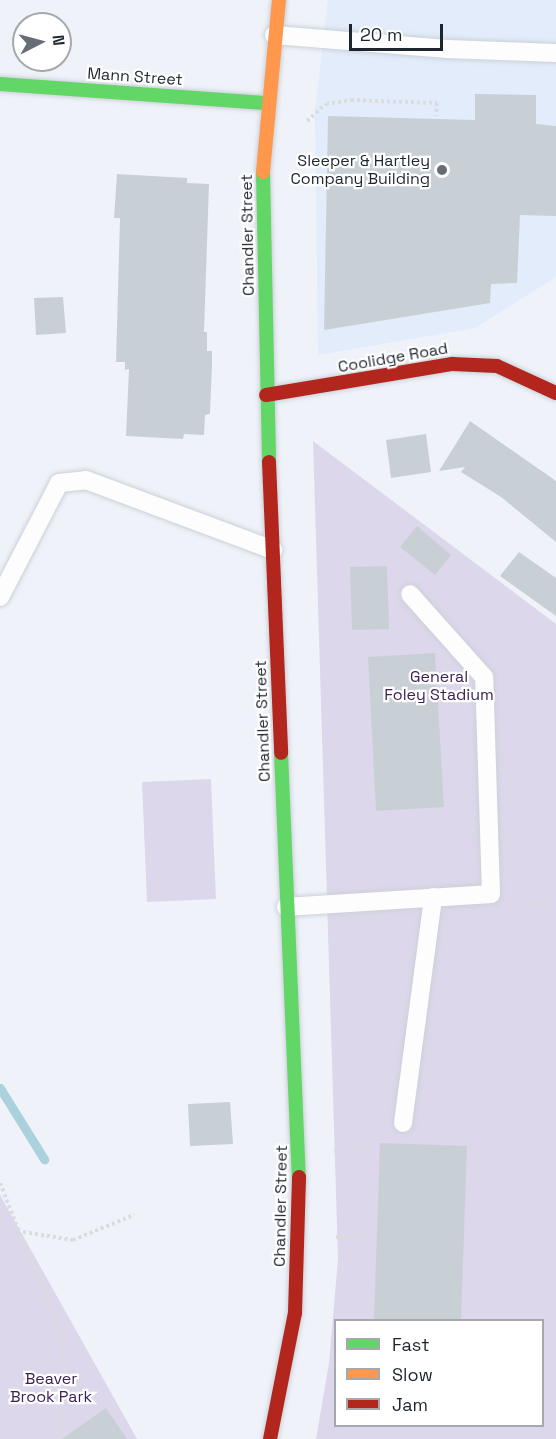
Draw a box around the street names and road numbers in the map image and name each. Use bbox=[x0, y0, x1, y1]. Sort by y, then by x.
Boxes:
street label: Mann Street bbox=[87, 64, 183, 90]
street label: Chandler Street bbox=[237, 174, 259, 296]
street label: Coolidge Road bbox=[337, 339, 449, 377]
street label: Chandler Street bbox=[251, 660, 275, 782]
street label: Chandler Street bbox=[270, 1145, 292, 1267]

